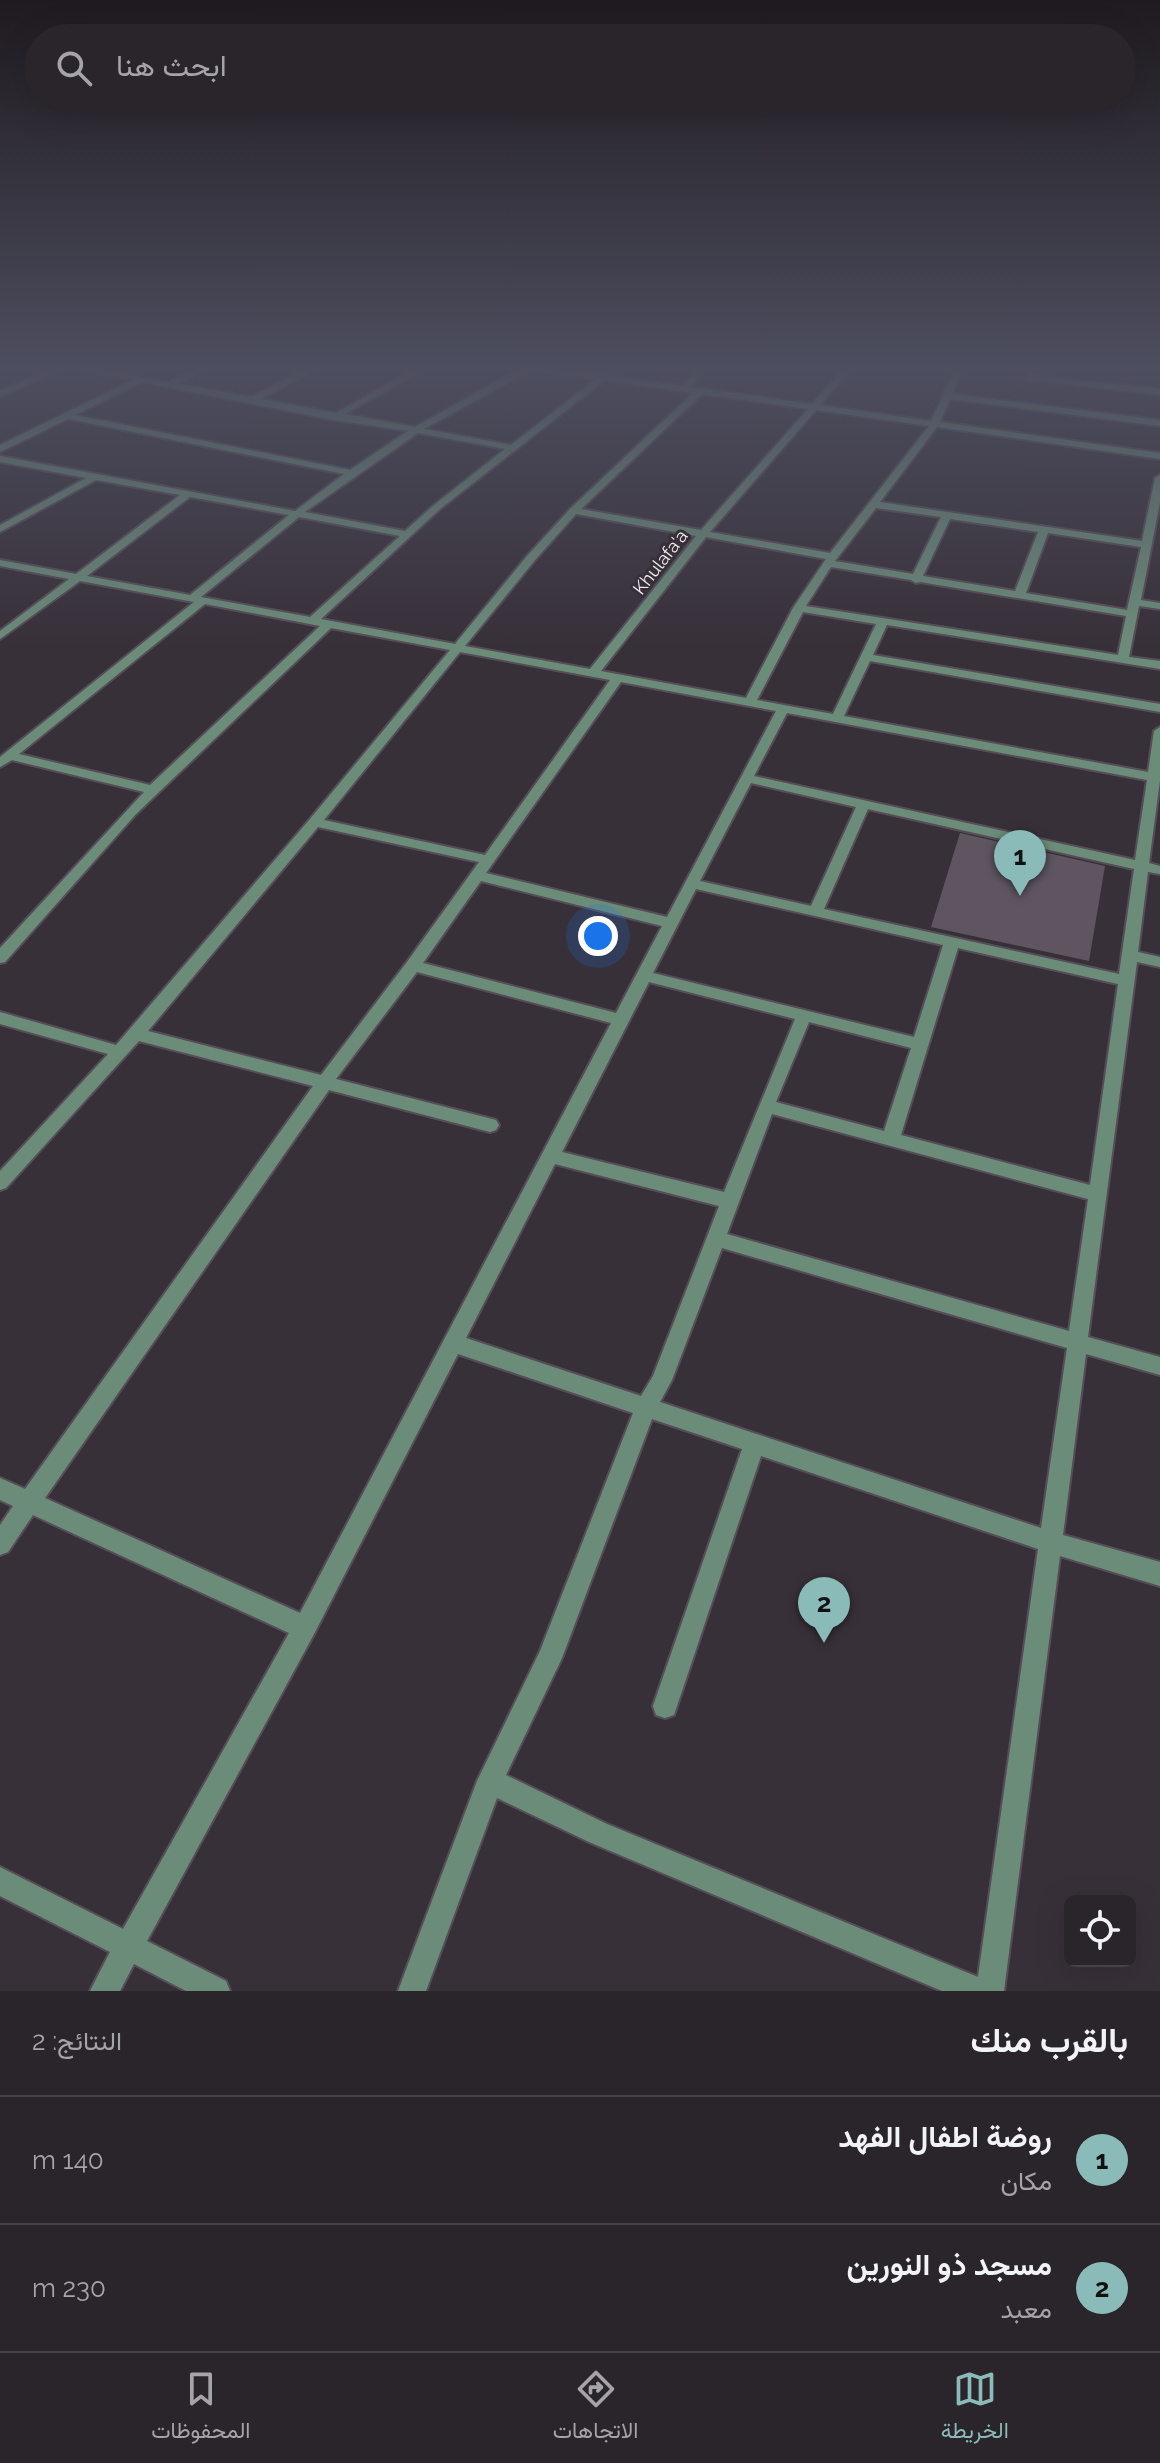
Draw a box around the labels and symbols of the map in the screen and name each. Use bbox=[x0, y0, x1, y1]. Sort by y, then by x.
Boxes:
street label: Khulafa'a bbox=[628, 526, 692, 598]
pin: 1 bbox=[994, 830, 1046, 896]
your location bbox=[578, 916, 618, 956]
pin: 2 bbox=[798, 1577, 850, 1643]

